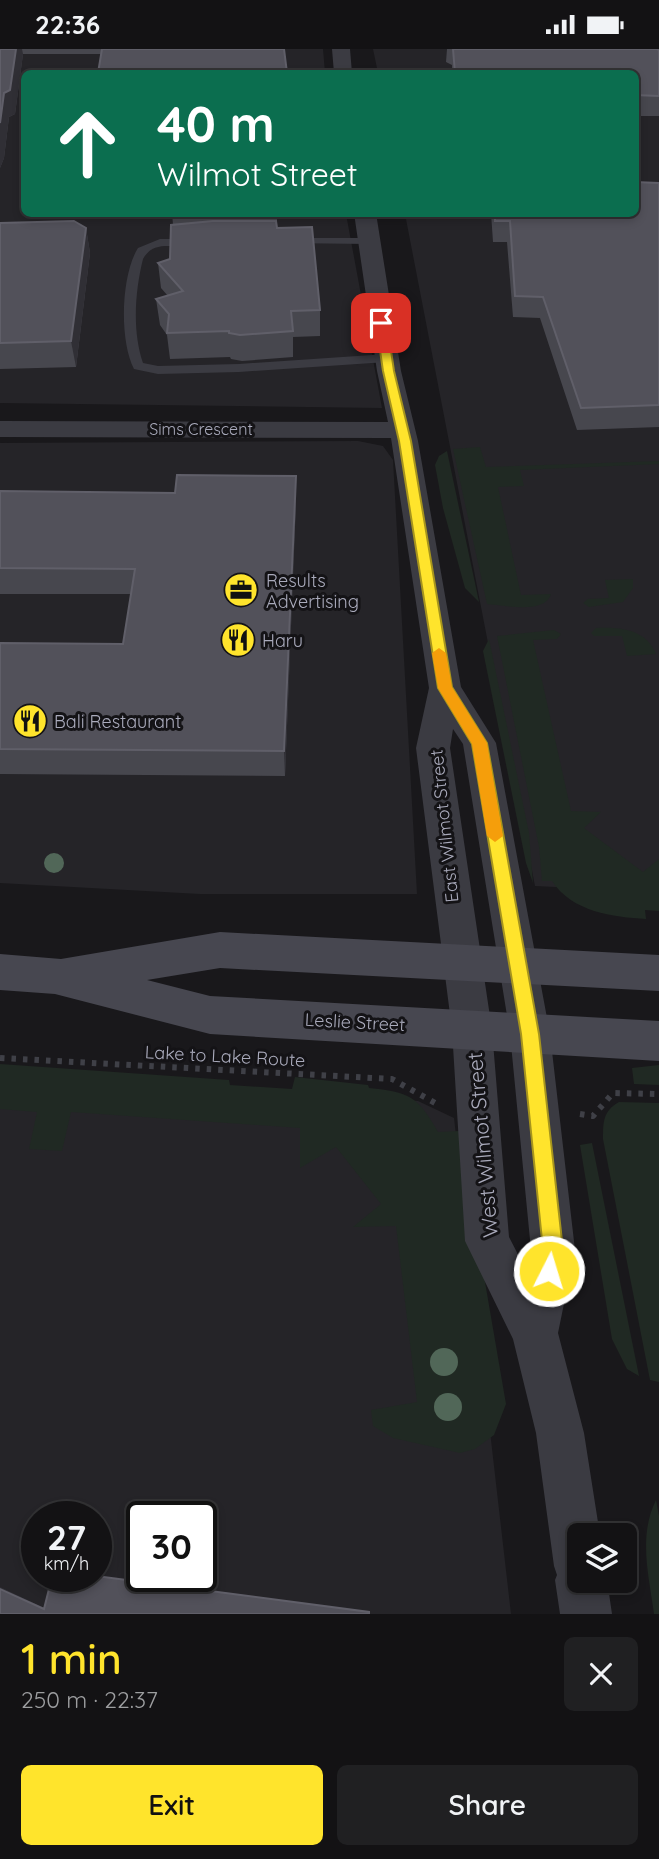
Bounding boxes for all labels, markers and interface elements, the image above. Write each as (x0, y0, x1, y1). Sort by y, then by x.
text: 22:36 (35, 8, 100, 41)
text: 40 m (157, 93, 275, 154)
icon: ahead (42, 98, 133, 189)
text: Wilmot Street (157, 154, 358, 194)
pin (351, 293, 411, 353)
icon: arrive (362, 304, 400, 342)
street label: Sims Crescent (149, 419, 253, 439)
place label: Results Advertising (266, 569, 359, 613)
office icon: Results Advertising (222, 571, 260, 609)
restaurant icon: Haru (219, 621, 257, 659)
place label: Haru (262, 629, 303, 652)
restaurant icon: Bali Restaurant (11, 702, 49, 740)
place label: Bali Restaurant (54, 710, 181, 733)
street label: East Wilmot Street (425, 748, 463, 904)
street label: Leslie Street (304, 1008, 406, 1036)
street label: Lake to Lake Route (144, 1040, 306, 1072)
street label: West Wilmot Street (461, 1051, 503, 1239)
position arrow (512, 1234, 586, 1308)
speed limit sign: 30 (126, 1501, 217, 1592)
text: 27 (47, 1515, 86, 1559)
map controls (567, 1523, 637, 1593)
button: layers (567, 1523, 637, 1593)
text: km/h (44, 1552, 89, 1575)
text: 1 min (21, 1632, 122, 1685)
button: close (564, 1637, 638, 1711)
text: 250 m · 22:37 (21, 1685, 158, 1714)
button: Exit (21, 1765, 323, 1845)
button: Share (337, 1765, 638, 1845)

